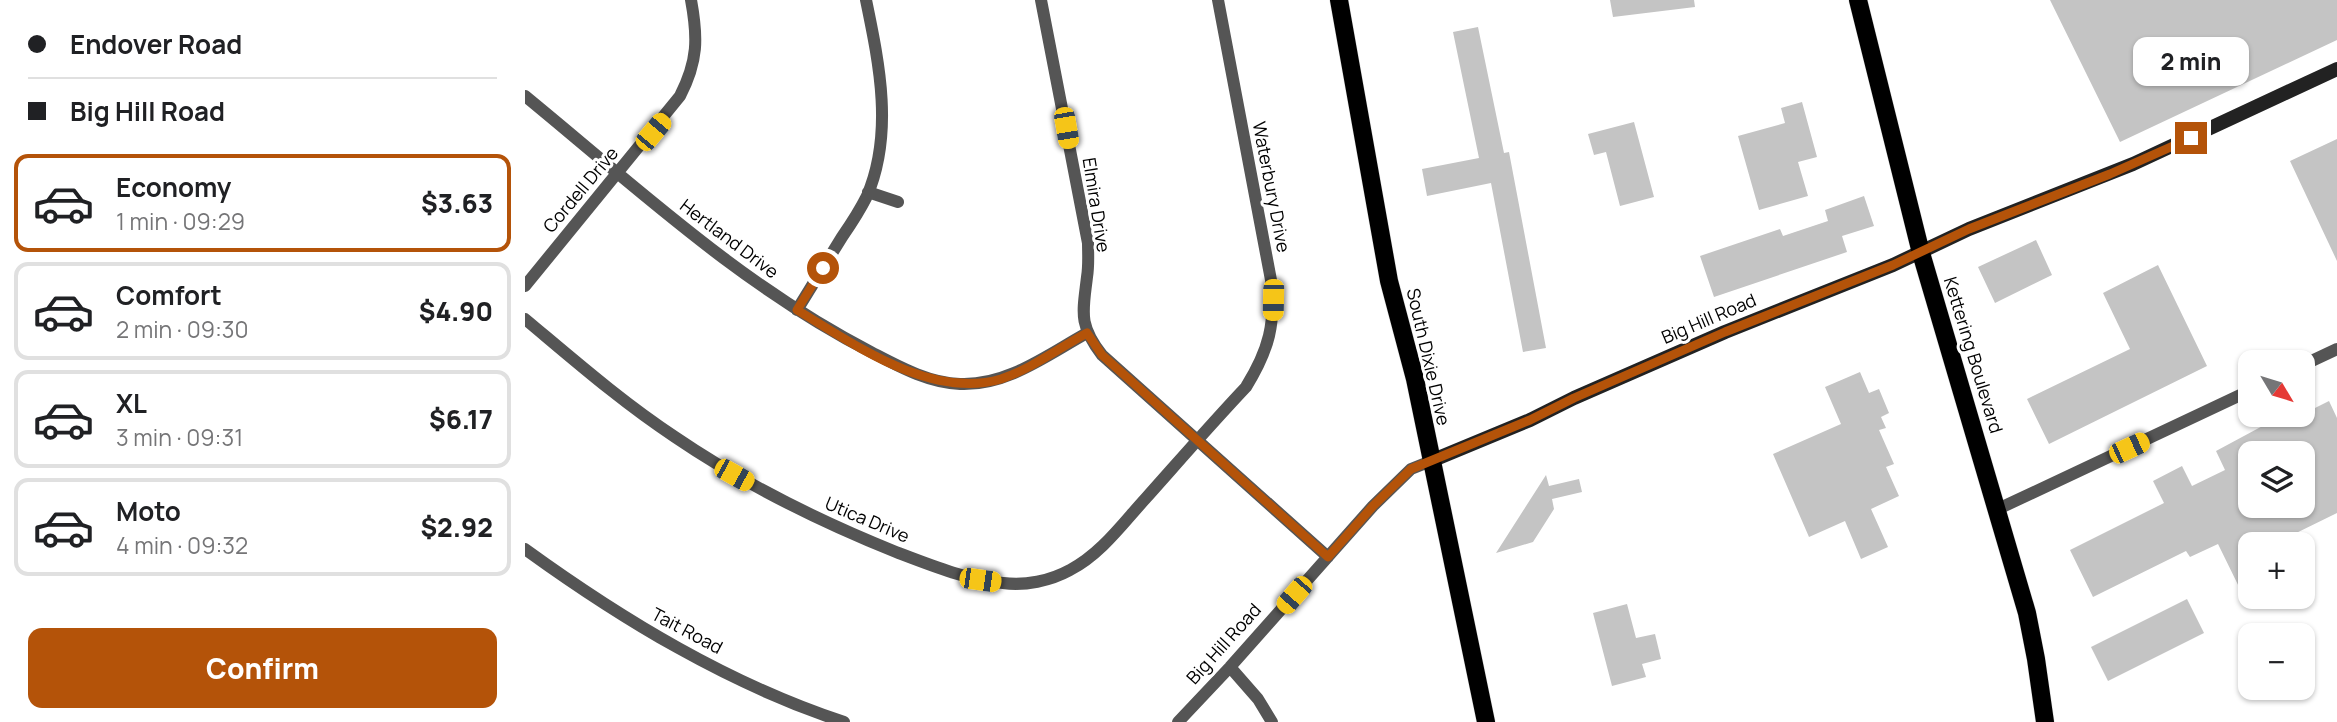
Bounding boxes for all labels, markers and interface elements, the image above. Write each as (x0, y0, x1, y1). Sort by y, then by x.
text: Endover Road (70, 26, 242, 62)
callout: 2 min (2133, 37, 2249, 86)
text: 2 min (2161, 45, 2222, 77)
text: Big Hill Road (70, 93, 225, 129)
car (1053, 105, 1080, 151)
car (632, 109, 675, 155)
street label: Waterbury Drive (1248, 119, 1296, 254)
route end (2175, 122, 2207, 154)
street label: Cordell Drive (537, 141, 623, 237)
street label: Elmira Drive (1078, 156, 1116, 254)
text: Economy (116, 169, 231, 205)
icon: car (32, 172, 95, 235)
text: $3.63 (421, 185, 493, 221)
street label: Hertland Drive (675, 193, 784, 283)
text: 1 min · 09:29 (116, 205, 245, 237)
route start (807, 252, 839, 284)
street label: Kettering Boulevard (1939, 274, 2009, 436)
text: Comfort (116, 277, 222, 313)
car (1263, 279, 1284, 321)
icon: car (32, 280, 95, 343)
street label: South Dixie Drive (1402, 286, 1456, 428)
street label: Big Hill Road (1658, 287, 1760, 349)
text: $4.90 (419, 293, 493, 329)
text: 2 min · 09:30 (116, 313, 249, 345)
north arrow (2238, 350, 2315, 427)
map controls (2238, 350, 2315, 700)
text: XL (116, 385, 147, 421)
icon: car (32, 388, 95, 451)
text: $6.17 (429, 401, 493, 437)
text: 3 min · 09:31 (116, 421, 243, 453)
car (2106, 430, 2153, 466)
button: layers (2238, 441, 2315, 518)
car (711, 456, 758, 494)
street label: Utica Drive (821, 491, 913, 548)
text: Moto (116, 493, 181, 529)
icon: car (32, 496, 95, 559)
text: $2.92 (420, 509, 493, 545)
text: 4 min · 09:32 (116, 529, 248, 561)
button: + (2238, 532, 2315, 609)
car (958, 567, 1003, 593)
car (1273, 572, 1316, 618)
street label: Big Hill Road (1181, 598, 1266, 689)
street label: Tait Road (648, 601, 727, 659)
button: − (2238, 623, 2315, 700)
button: Confirm (28, 628, 497, 708)

